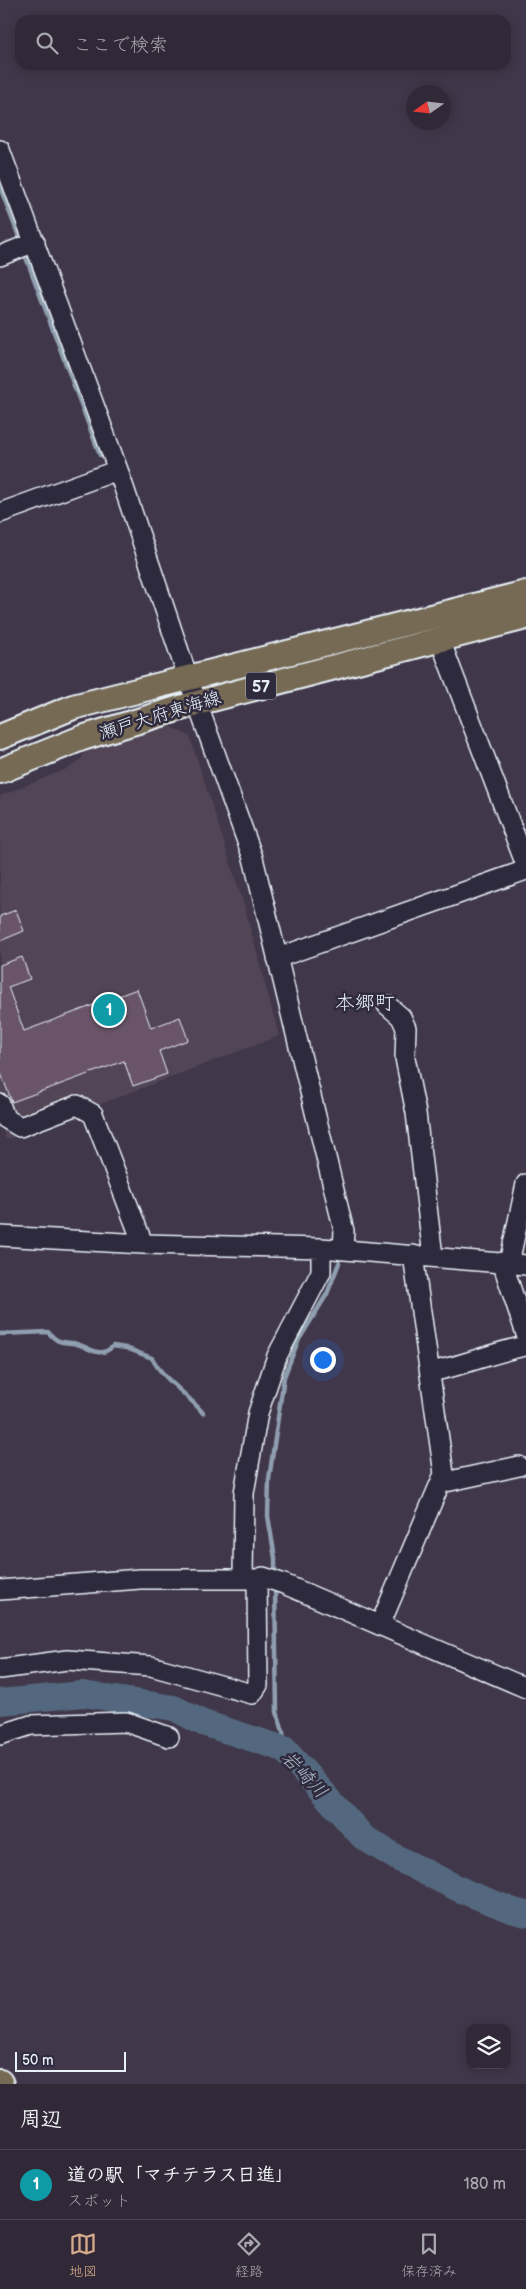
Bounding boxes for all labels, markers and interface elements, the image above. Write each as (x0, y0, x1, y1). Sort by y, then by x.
search box (15, 15, 511, 70)
icon: search (33, 29, 61, 57)
text: ここで検索 (73, 34, 168, 57)
north arrow (406, 85, 451, 130)
road number: 57 (246, 672, 276, 699)
street label: 瀬戸大府東海線 (97, 687, 223, 744)
pin: 1 (93, 991, 125, 1029)
district label: 本郷町 (335, 991, 395, 1015)
your location (310, 1347, 336, 1373)
water label: 岩崎川 (276, 1747, 332, 1804)
map controls (466, 2024, 511, 2069)
button: layers (466, 2024, 511, 2069)
scale bar (15, 2049, 126, 2072)
text: 50 m (22, 2052, 54, 2069)
text: 周辺 (20, 2107, 62, 2132)
text: 道の駅「マチテラス日進」 (67, 2164, 294, 2187)
text: 1 (33, 2175, 39, 2194)
text: 180 m (464, 2175, 506, 2194)
text: スポット (67, 2192, 131, 2211)
tab: 地図 (69, 2230, 97, 2280)
tab: 経路 (235, 2230, 263, 2280)
tab: 保存済み (401, 2230, 457, 2280)

